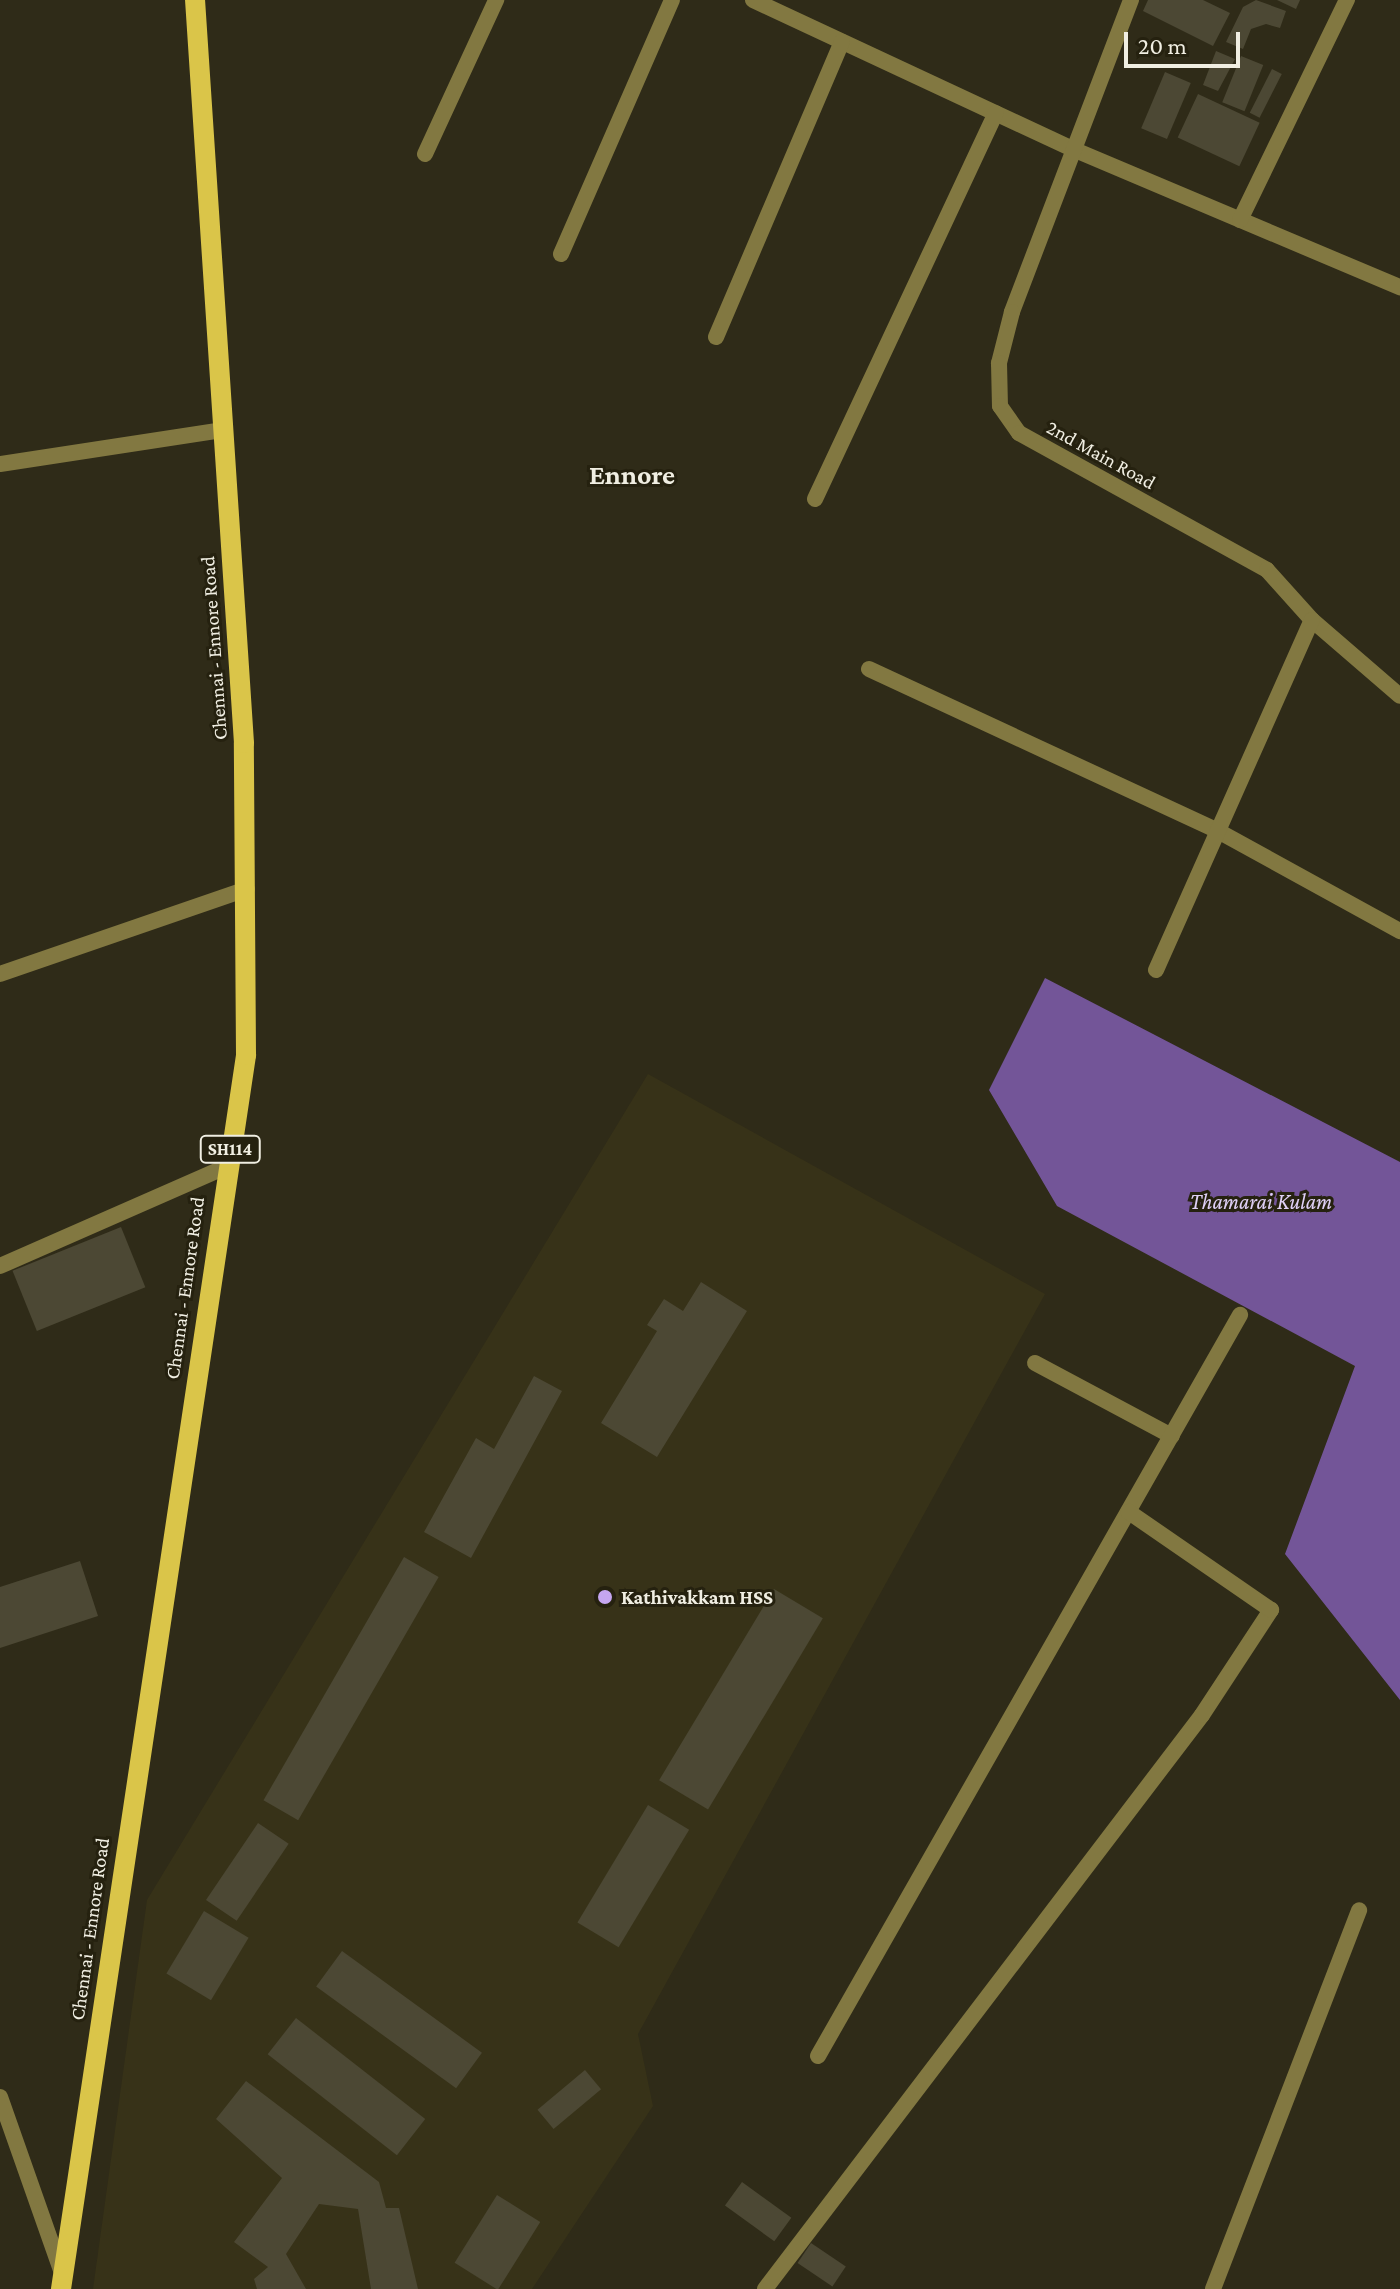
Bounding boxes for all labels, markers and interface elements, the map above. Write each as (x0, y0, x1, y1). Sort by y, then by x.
scale bar (1128, 16, 1244, 66)
text: 20 m (1138, 32, 1187, 59)
street label: 2nd Main Road (1042, 415, 1160, 495)
district label: Ennore (589, 458, 675, 492)
street label: Chennai - Ennore Road (196, 555, 232, 741)
road number: SH114 (198, 1135, 262, 1163)
water label: Thamarai Kulam (1190, 1189, 1332, 1215)
street label: Chennai - Ennore Road (160, 1195, 210, 1381)
place label: Kathivakkam HSS (621, 1585, 773, 1609)
marker: Kathivakkam HSS (596, 1588, 614, 1606)
street label: Chennai - Ennore Road (65, 1836, 115, 2022)

